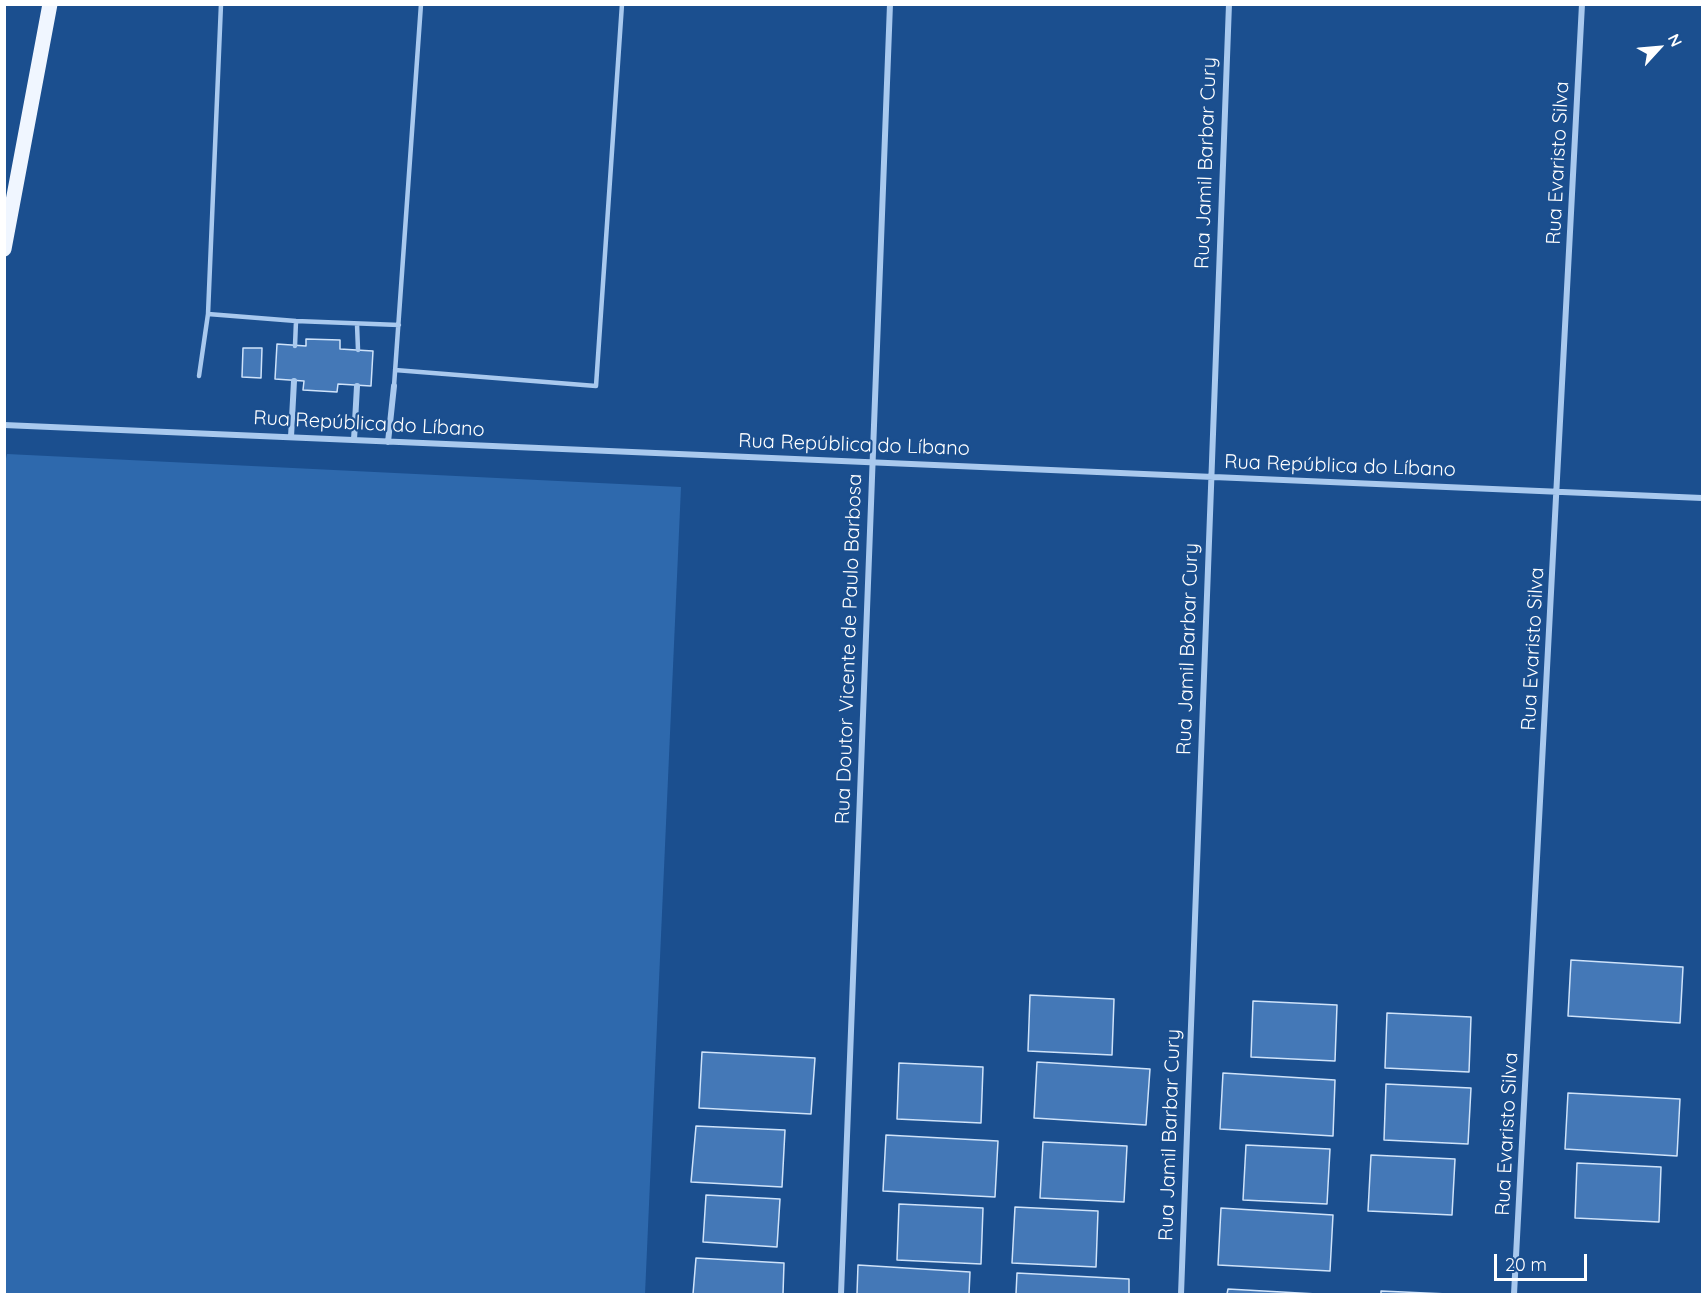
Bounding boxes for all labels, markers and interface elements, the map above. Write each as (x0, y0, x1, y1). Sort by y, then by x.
north arrow (1629, 18, 1689, 78)
text: N (1664, 30, 1687, 50)
street label: Rua Jamil Barbar Cury (1190, 57, 1222, 269)
street label: Rua Evaristo Silva (1542, 81, 1574, 245)
street label: Rua República do Líbano (253, 406, 485, 442)
street label: Rua República do Líbano (738, 429, 970, 461)
street label: Rua República do Líbano (1224, 450, 1456, 482)
street label: Rua Doutor Vicente de Paulo Barbosa (831, 473, 867, 825)
street label: Rua Jamil Barbar Cury (1172, 543, 1204, 755)
street label: Rua Evaristo Silva (1517, 567, 1549, 731)
street label: Rua Jamil Barbar Cury (1154, 1029, 1186, 1241)
street label: Rua Evaristo Silva (1491, 1052, 1523, 1216)
scale bar (1497, 1242, 1590, 1280)
text: 20 m (1505, 1253, 1547, 1276)

